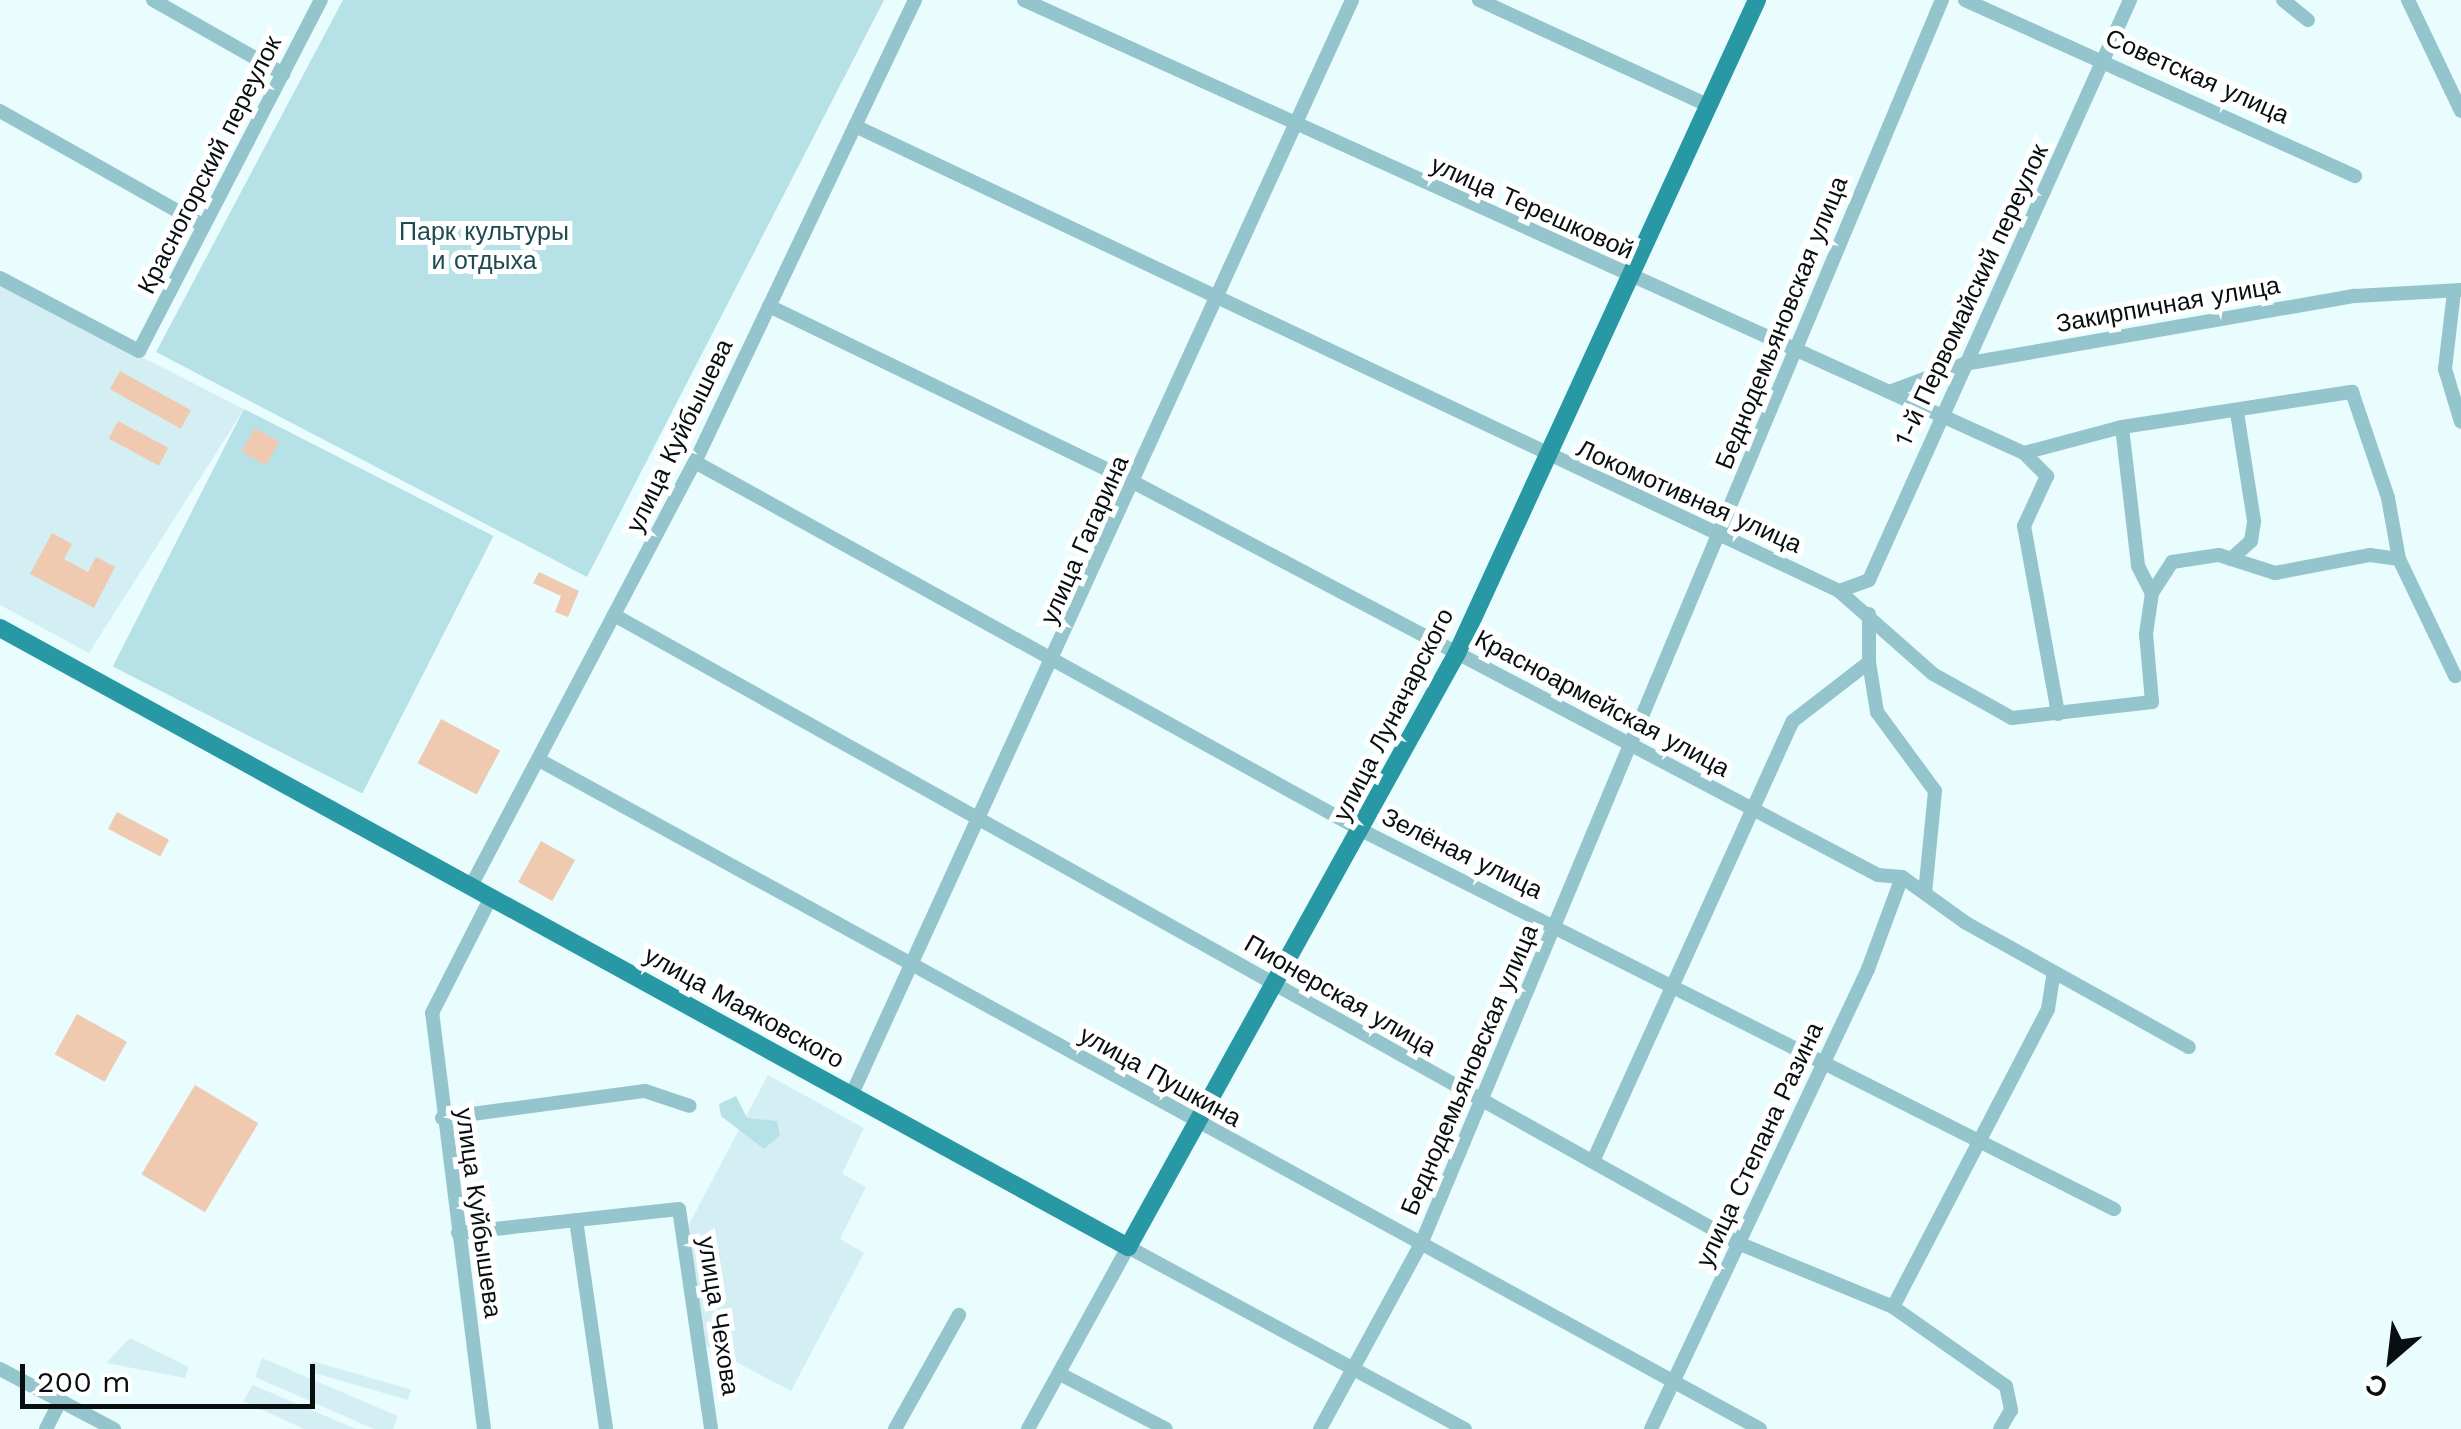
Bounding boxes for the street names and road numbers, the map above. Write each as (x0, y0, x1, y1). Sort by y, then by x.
street label: Советская улица (2101, 23, 2293, 131)
street label: Красногорский переулок (132, 31, 288, 299)
street label: 1-й Первомайский переулок (1889, 139, 2055, 451)
street label: улица Терешковой (1426, 150, 1638, 266)
street label: Беднодемьяновская улица (1709, 172, 1855, 474)
street label: Закирпичная улица (2054, 271, 2282, 339)
street label: улица Куйбышева (620, 334, 740, 538)
street label: Локомотивная улица (1572, 434, 1806, 560)
street label: улица Гагарина (1034, 451, 1136, 629)
street label: улица Луначарского (1327, 604, 1461, 826)
street label: Красноармейская улица (1470, 624, 1734, 784)
street label: Зелёная улица (1377, 802, 1547, 906)
street label: Беднодемьяновская улица (1395, 920, 1545, 1220)
street label: Пионерская улица (1239, 929, 1441, 1063)
street label: улица Маяковского (639, 941, 849, 1075)
street label: улица Степана Разина (1690, 1018, 1830, 1272)
street label: улица Пушкина (1074, 1020, 1246, 1134)
street label: улица Куйбышева (448, 1106, 508, 1320)
street label: улица Чехова (691, 1234, 745, 1398)

